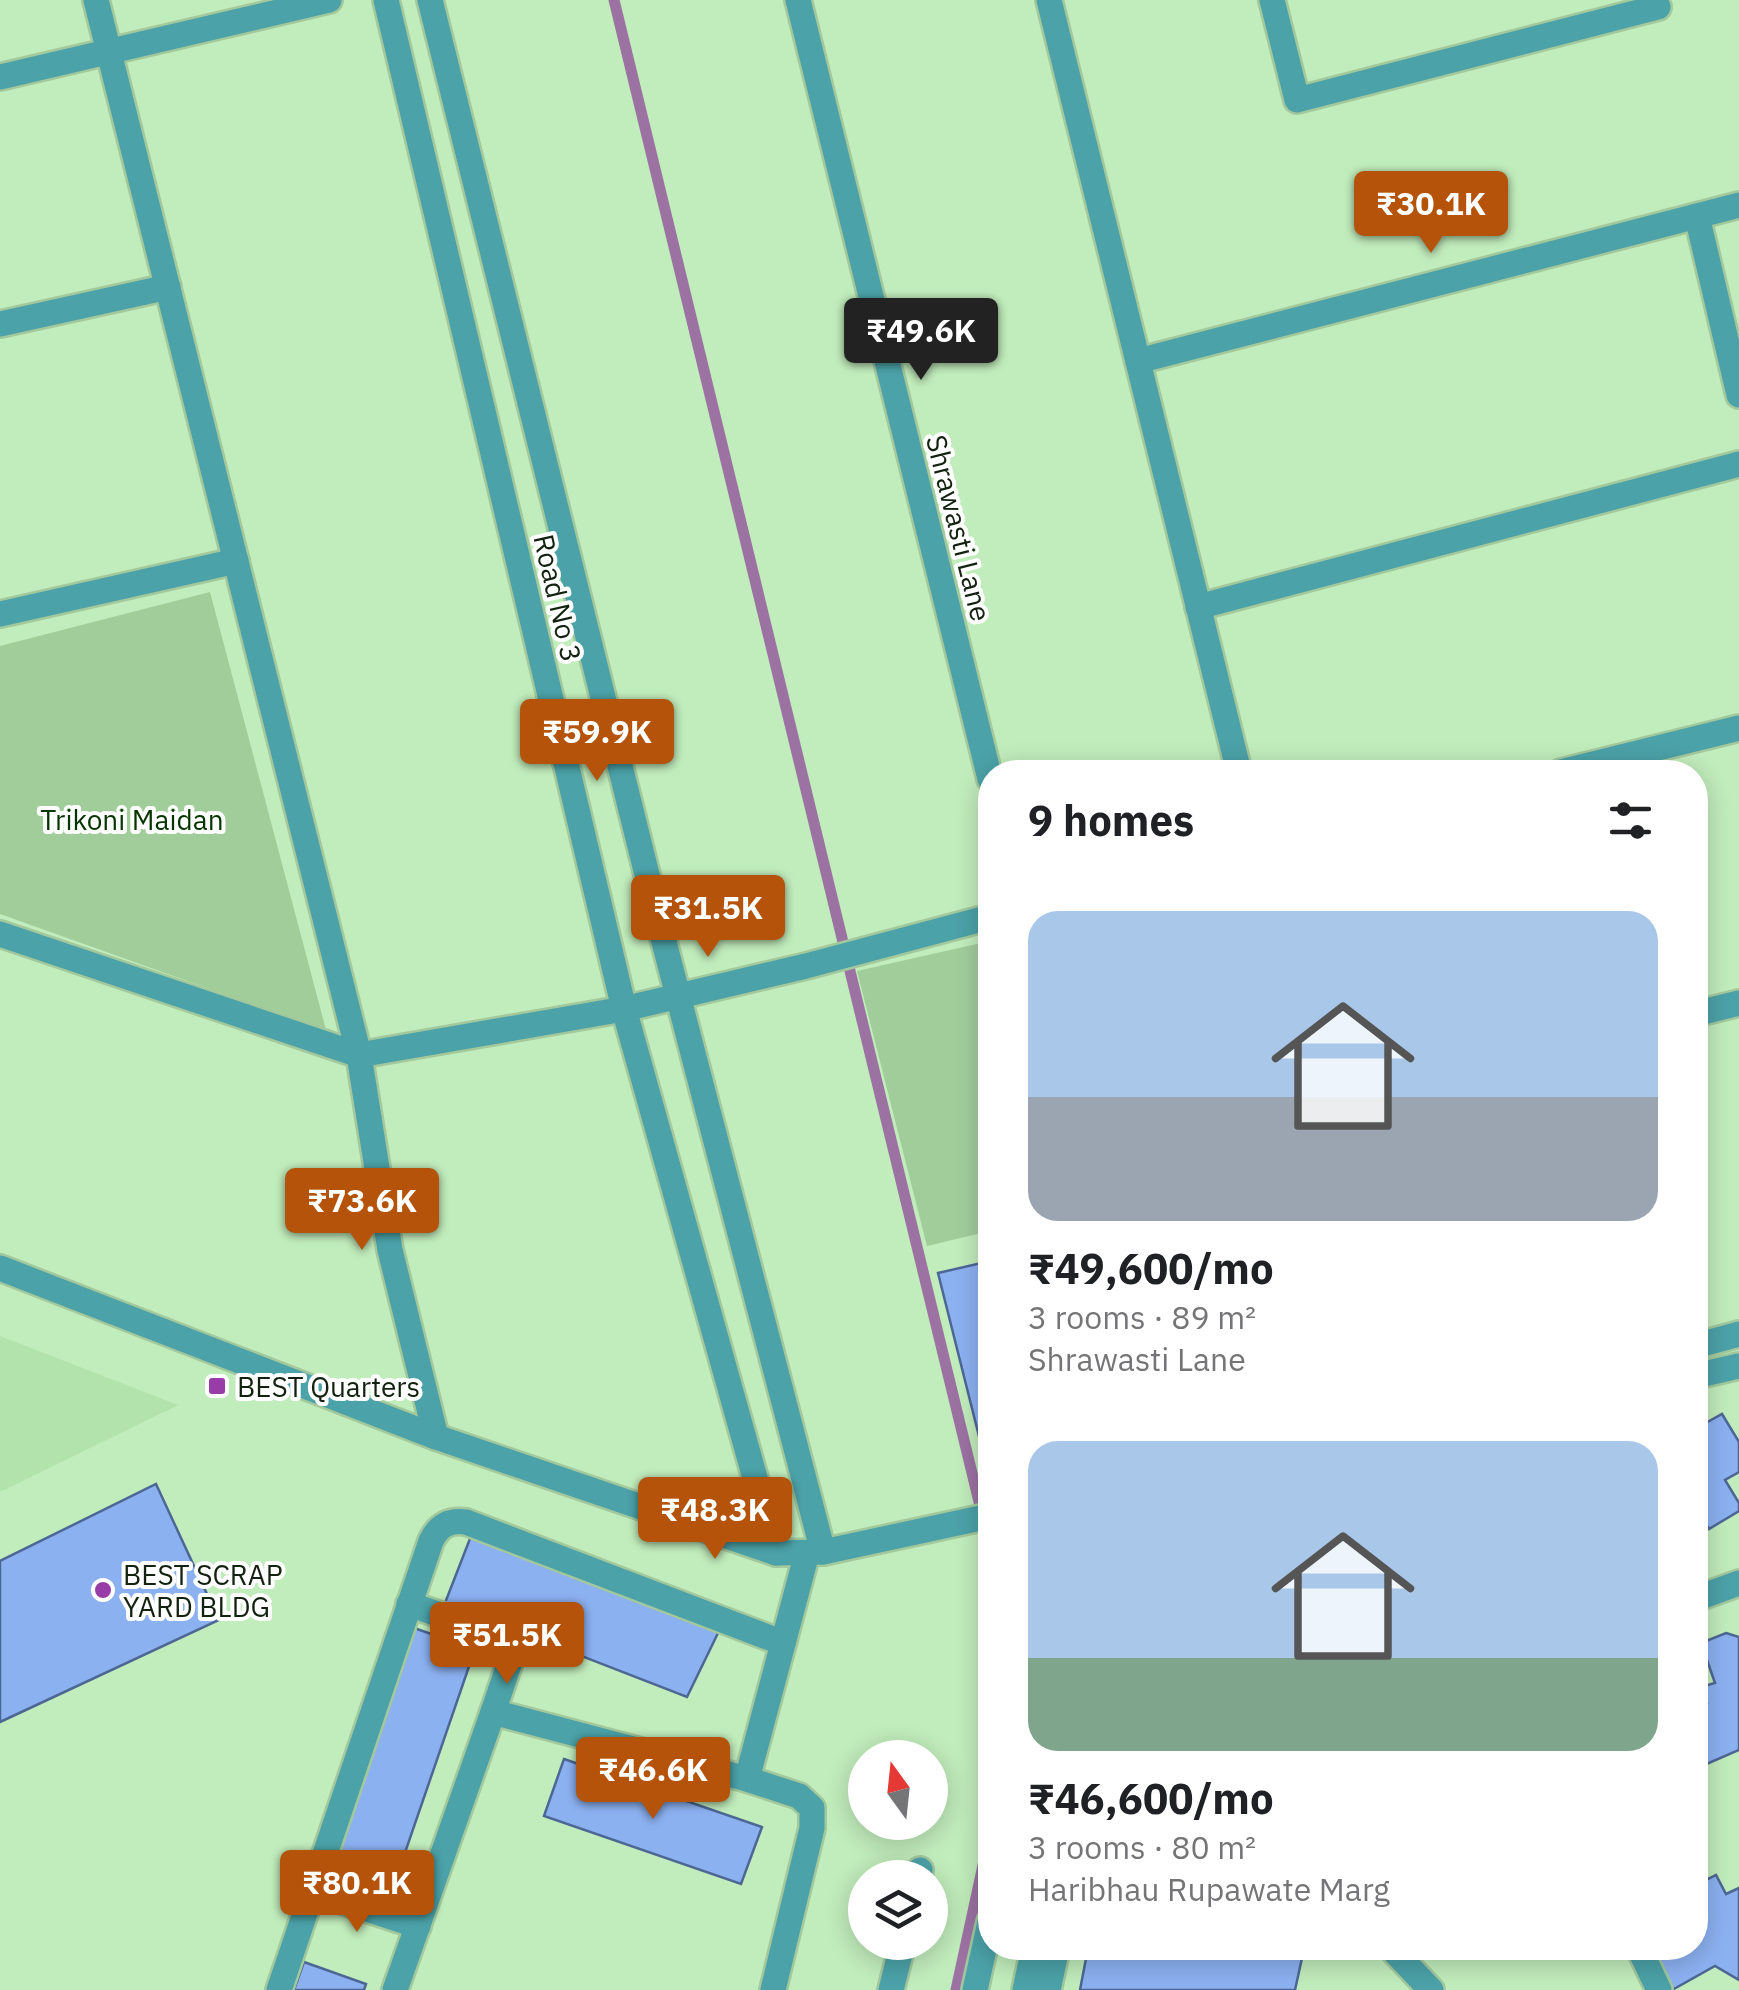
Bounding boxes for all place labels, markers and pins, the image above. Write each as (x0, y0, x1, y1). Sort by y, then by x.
pin: ₹30.1K (1350, 171, 1512, 256)
pin: ₹49.6K (840, 298, 1002, 383)
pin: ₹59.9K (516, 699, 678, 784)
pin: ₹31.5K (627, 875, 789, 960)
pin: ₹73.6K (281, 1168, 443, 1253)
place label: BEST Quarters (237, 1368, 420, 1405)
marker: BEST Quarters (206, 1375, 228, 1397)
pin: ₹48.3K (634, 1477, 796, 1562)
place label: BEST SCRAP YARD BLDG (123, 1556, 283, 1625)
marker: BEST SCRAP YARD BLDG (92, 1579, 114, 1601)
pin: ₹51.5K (426, 1602, 588, 1687)
pin: ₹46.6K (572, 1737, 734, 1822)
pin: ₹80.1K (276, 1850, 438, 1935)

